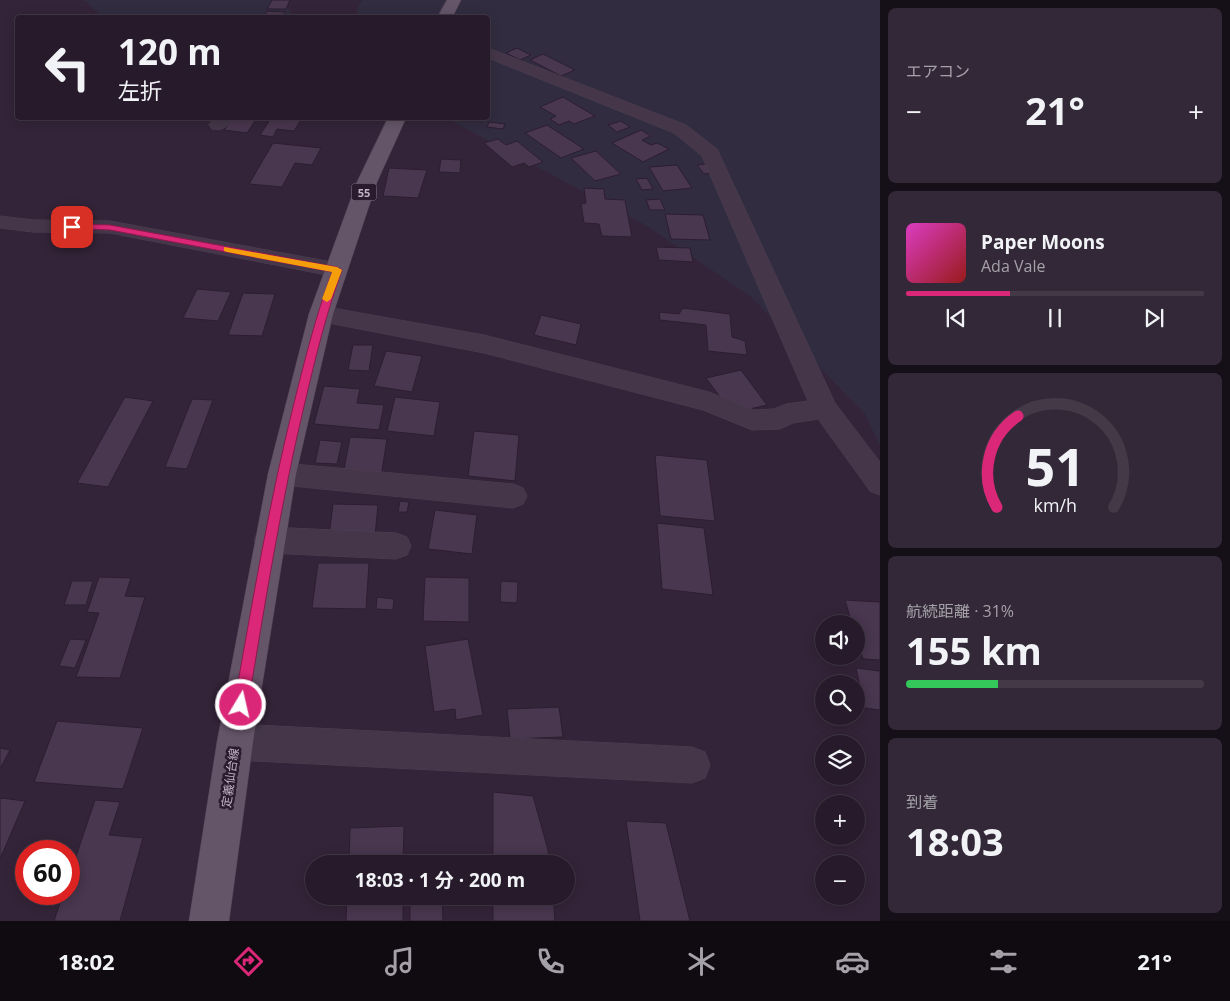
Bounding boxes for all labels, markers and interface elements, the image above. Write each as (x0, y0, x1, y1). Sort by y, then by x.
text: 120 m (118, 28, 222, 75)
icon: left (35, 35, 100, 100)
text: エアコン (906, 60, 970, 82)
text: 左折 (118, 75, 162, 105)
text: 21° (1025, 84, 1085, 136)
text: − (906, 92, 922, 130)
text: + (1188, 92, 1204, 130)
road number: 55 (352, 183, 376, 200)
pin (51, 206, 93, 248)
icon: arrive (58, 213, 86, 241)
text: Paper Moons (981, 229, 1105, 255)
text: Ada Vale (981, 255, 1045, 277)
icon: previous (942, 304, 970, 332)
icon: pause (1041, 304, 1069, 332)
icon: next (1140, 304, 1168, 332)
text: 51 (1025, 430, 1085, 501)
text: km/h (1033, 493, 1077, 517)
text: 航続距離 · 31% (906, 600, 1014, 622)
map controls (815, 615, 865, 905)
button: sound (815, 615, 865, 665)
text: 155 km (906, 624, 1042, 676)
button: search (815, 675, 865, 725)
position arrow (214, 678, 266, 730)
button: layers (815, 735, 865, 785)
street label: 定義仙台線 (217, 747, 243, 809)
text: 到着 (906, 791, 938, 813)
button: + (815, 795, 865, 845)
text: 18:03 (906, 815, 1004, 867)
speed limit sign: 60 (15, 840, 80, 905)
button: − (815, 855, 865, 905)
text: 18:03 · 1 分 · 200 m (355, 867, 525, 893)
icon: directions (231, 944, 266, 979)
icon: music (382, 944, 417, 979)
icon: phone (533, 944, 568, 979)
icon: climate (684, 944, 719, 979)
icon: car (835, 944, 870, 979)
icon: filters (986, 944, 1021, 979)
text: 18:02 (58, 946, 115, 976)
text: 21° (1137, 946, 1172, 976)

